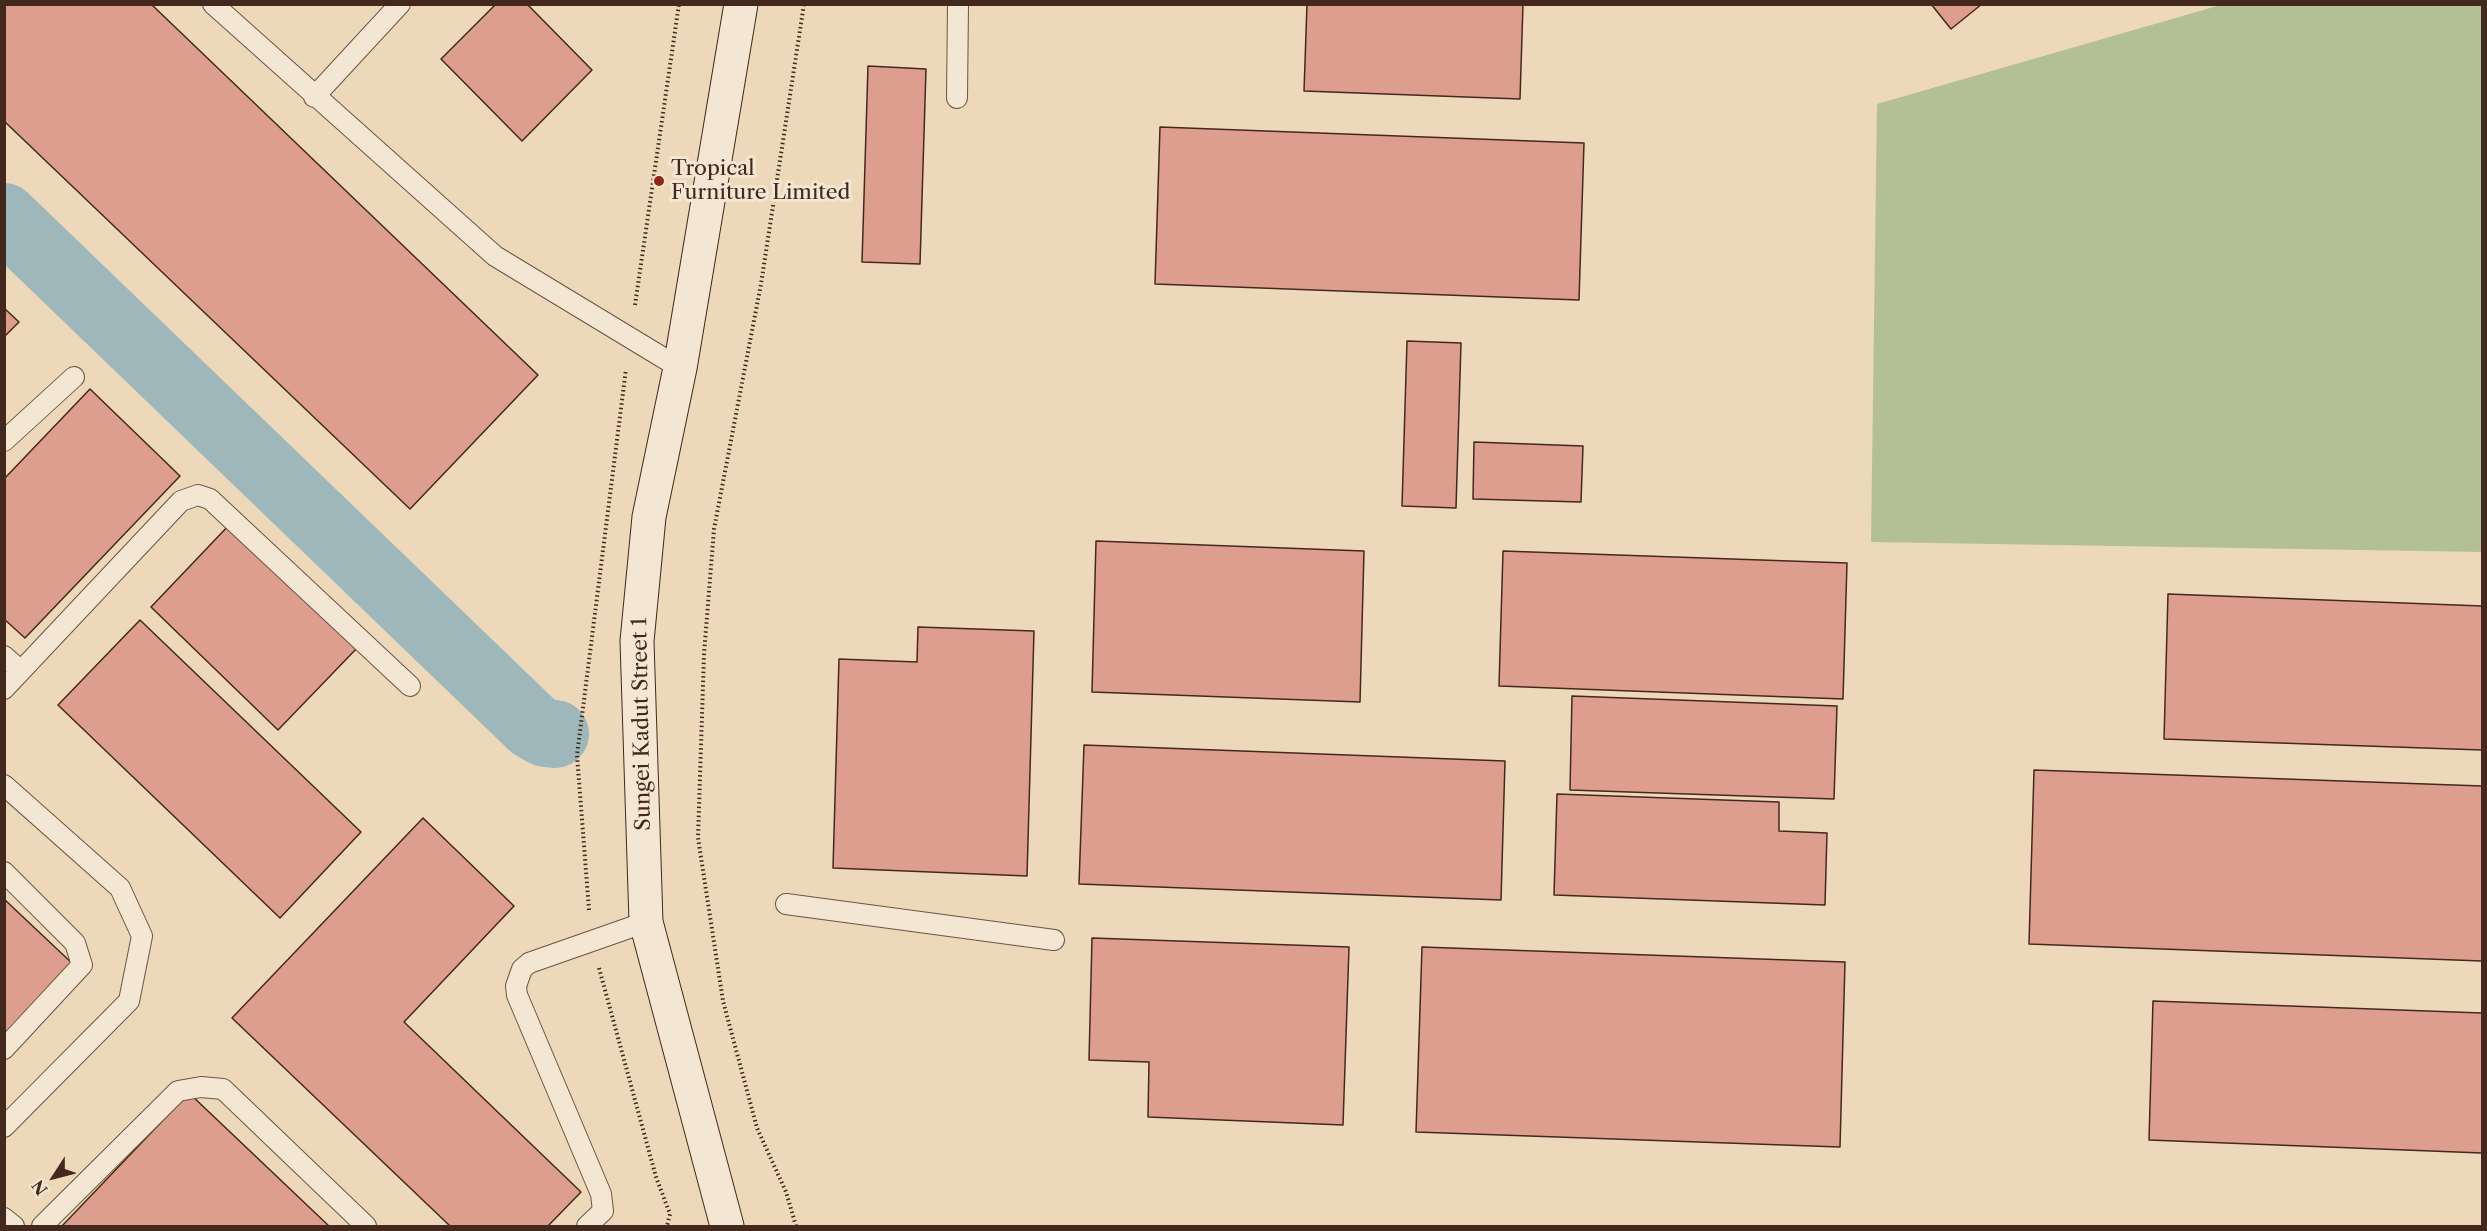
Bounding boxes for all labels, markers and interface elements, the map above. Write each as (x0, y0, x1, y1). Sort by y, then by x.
place label: Tropical Furniture Limited (671, 156, 850, 206)
marker: Tropical Furniture Limited (652, 174, 666, 188)
street label: Sungei Kadut Street 1 (628, 617, 656, 831)
north arrow (24, 1147, 84, 1207)
text: N (27, 1176, 52, 1199)

